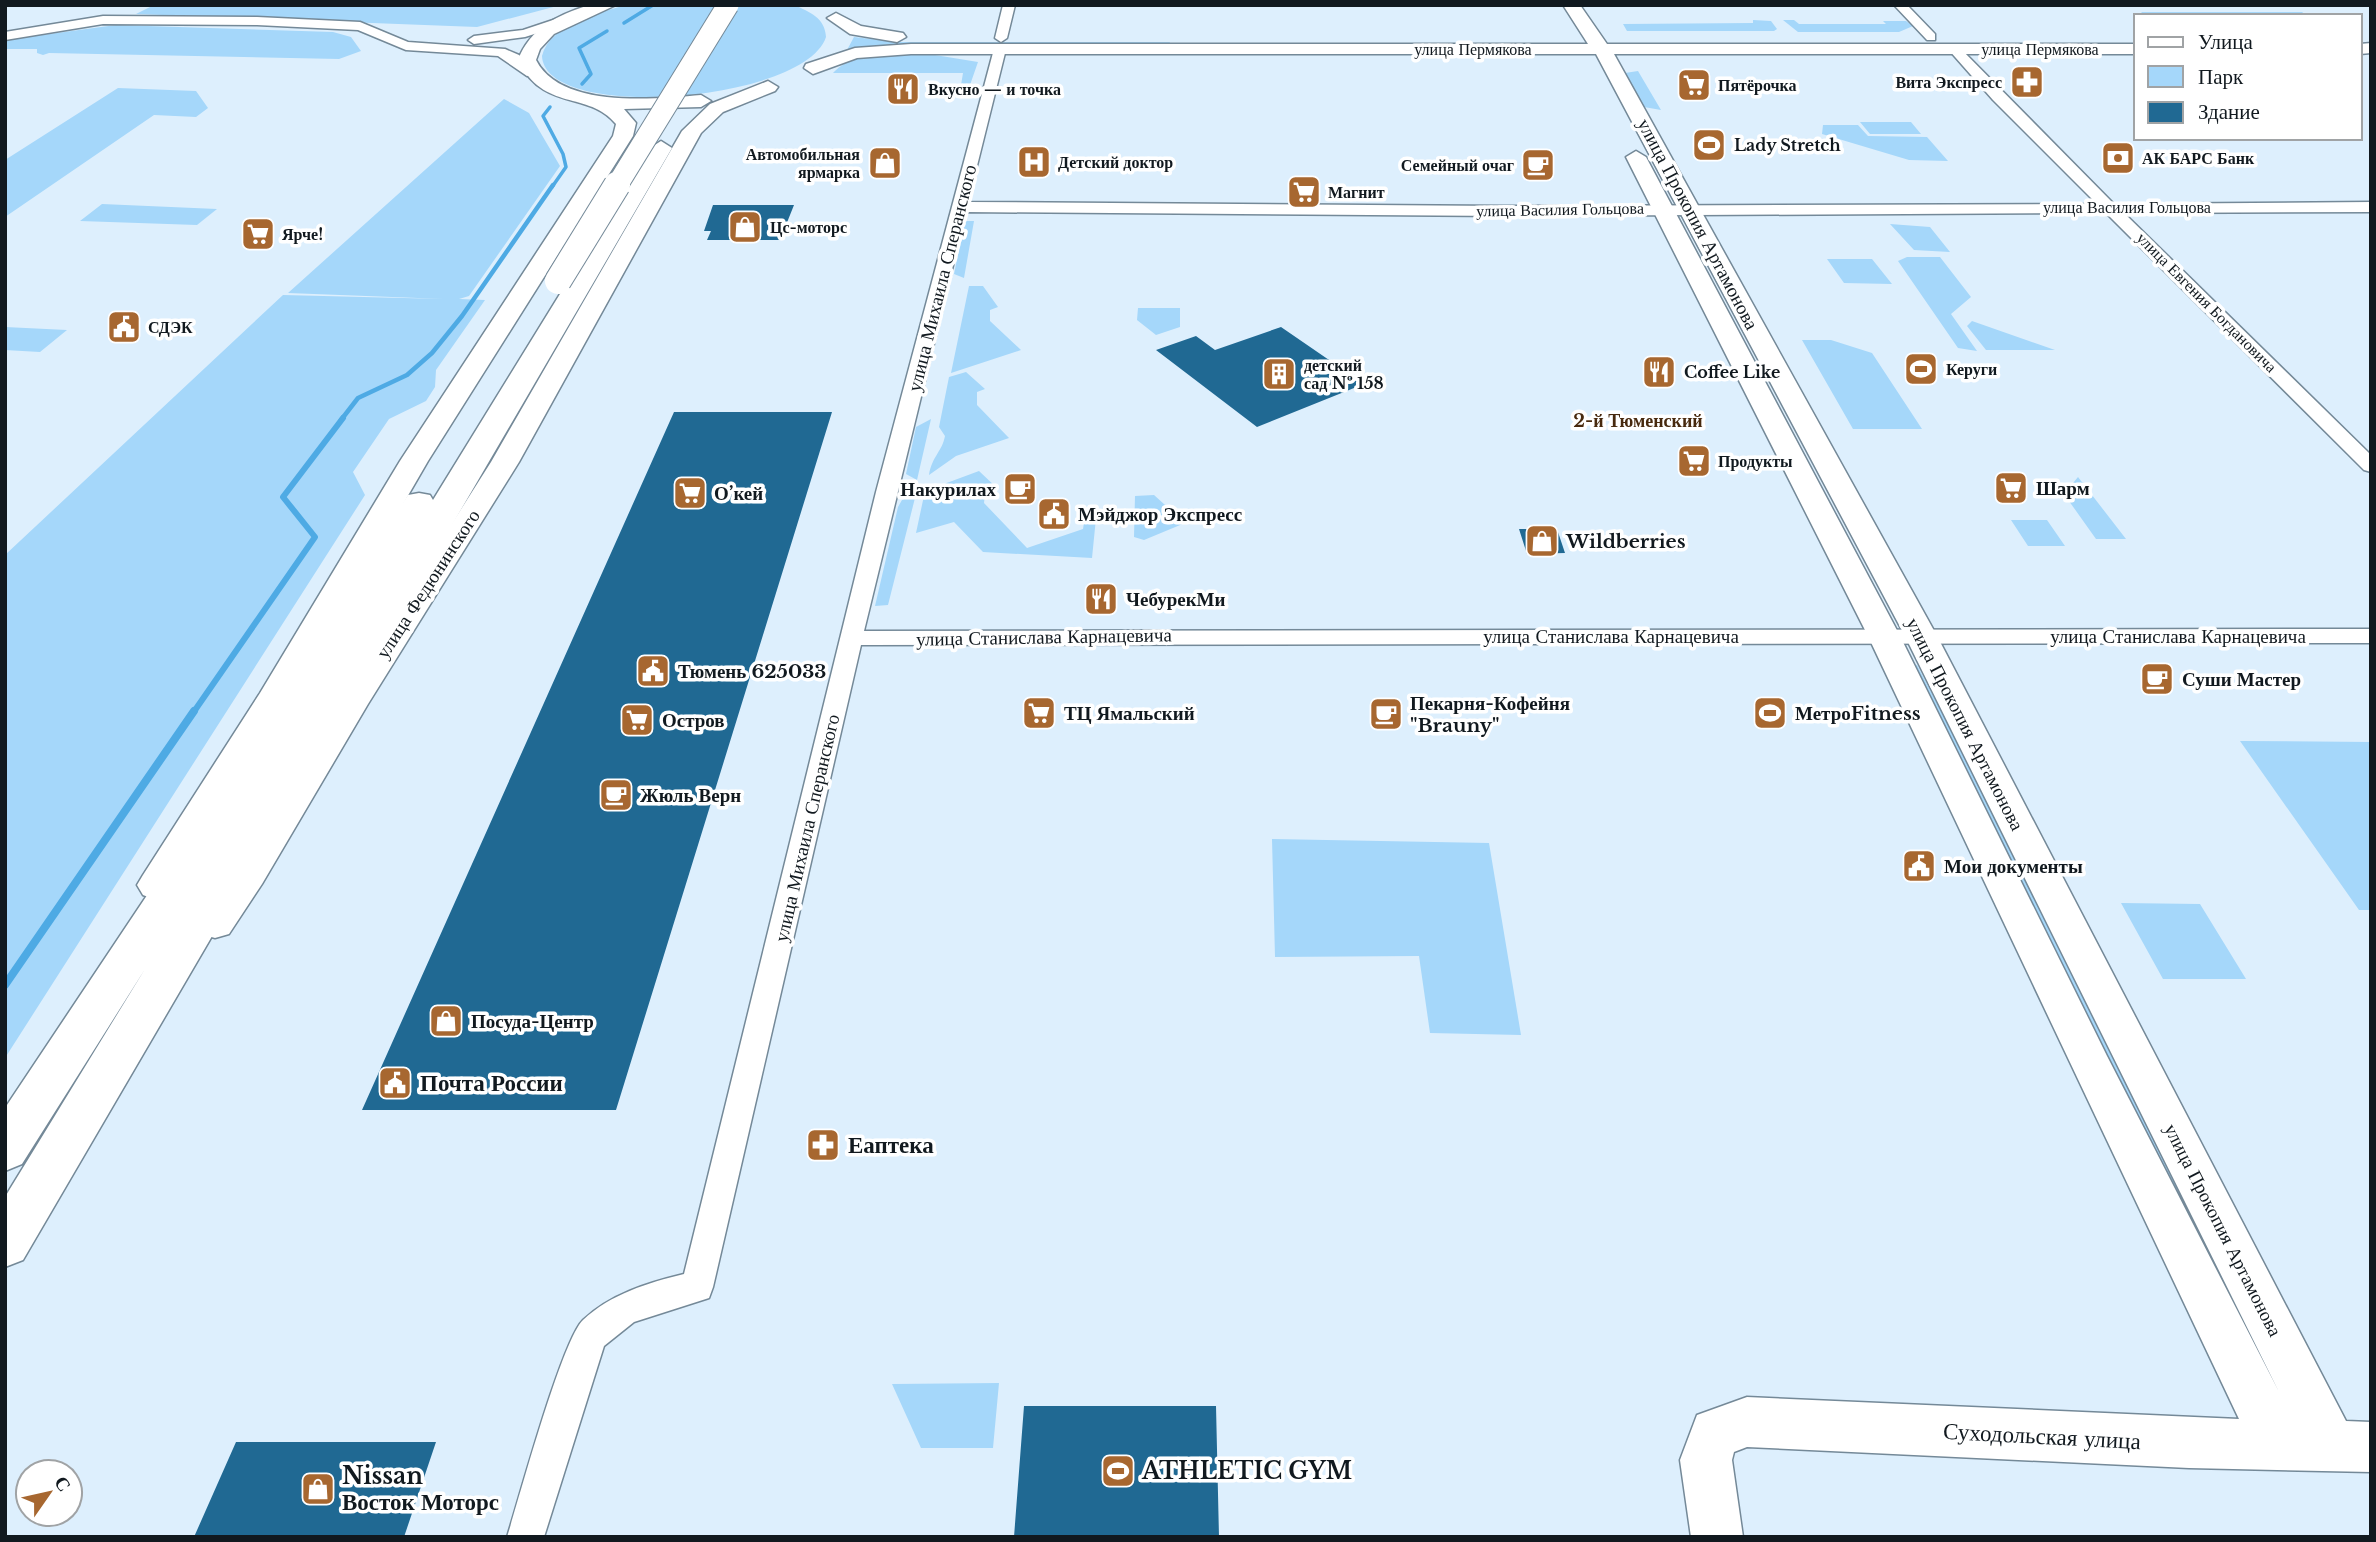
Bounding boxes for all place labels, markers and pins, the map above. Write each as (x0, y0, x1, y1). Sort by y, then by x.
pharmacy icon: Вита Экспресс (2008, 63, 2046, 101)
supermarket icon: Пятёрочка (1675, 66, 1713, 104)
restaurant icon: Вкусно — и точка (884, 70, 922, 108)
place label: Вита Экспресс (1895, 72, 2002, 92)
place label: Пятёрочка (1718, 75, 1797, 95)
place label: Вкусно — и точка (928, 79, 1061, 99)
sports icon: Lady Stretch (1690, 126, 1728, 164)
place label: Lady Stretch (1734, 135, 1841, 155)
bank icon: АК БАРС Банк (2099, 139, 2137, 177)
hospital icon: Детский доктор (1015, 143, 1053, 181)
place label: Автомобильная ярмарка (746, 144, 860, 182)
shop icon: Автомобильная ярмарка (866, 144, 904, 182)
cafe icon: Семейный очаг (1519, 146, 1557, 184)
place label: АК БАРС Банк (2142, 148, 2255, 168)
place label: Детский доктор (1058, 152, 1173, 172)
place label: Семейный очаг (1401, 155, 1514, 175)
supermarket icon: Магнит (1285, 173, 1323, 211)
place label: Магнит (1328, 182, 1385, 202)
shop icon: Цс-моторс (726, 208, 764, 246)
supermarket icon: Ярче! (239, 215, 277, 253)
place label: Цс-моторс (770, 217, 847, 237)
place label: Ярче! (282, 224, 323, 244)
public building icon: СДЭК (105, 308, 143, 346)
place label: СДЭК (148, 317, 193, 337)
sports icon: Керуги (1902, 350, 1940, 388)
restaurant icon: Coffee Like (1640, 353, 1678, 391)
building icon: детский сад № 158 (1260, 355, 1298, 393)
place label: детский сад № 158 (1304, 355, 1384, 393)
place label: Керуги (1946, 359, 1997, 379)
place label: Coffee Like (1684, 362, 1780, 382)
supermarket icon: Продукты (1675, 442, 1713, 480)
place label: Продукты (1718, 451, 1793, 471)
supermarket icon: Шарм (1992, 469, 2030, 507)
cafe icon: Накурилах (1001, 470, 1039, 508)
supermarket icon: О’кей (671, 474, 709, 512)
place label: Шарм (2036, 477, 2090, 500)
place label: Накурилах (900, 478, 996, 501)
place label: О’кей (714, 482, 763, 505)
public building icon: Мэйджор Экспресс (1035, 495, 1073, 533)
place label: Мэйджор Экспресс (1078, 503, 1242, 526)
shop icon: Wildberries (1523, 522, 1561, 560)
place label: Wildberries (1565, 530, 1686, 553)
restaurant icon: ЧебурекМи (1082, 580, 1120, 618)
place label: ЧебурекМи (1126, 588, 1226, 611)
public building icon: Тюмень 625033 (634, 652, 672, 690)
place label: Тюмень 625033 (678, 660, 826, 683)
cafe icon: Суши Мастер (2138, 660, 2176, 698)
place label: Суши Мастер (2182, 668, 2301, 691)
place label: Пекарня-Кофейня "Brauny" (1410, 692, 1570, 737)
supermarket icon: ТЦ Ямальский (1020, 694, 1058, 732)
sports icon: МетроFitness (1751, 694, 1789, 732)
cafe icon: Пекарня-Кофейня "Brauny" (1367, 695, 1405, 733)
supermarket icon: Остров (618, 701, 656, 739)
place label: ТЦ Ямальский (1064, 702, 1195, 725)
place label: МетроFitness (1795, 702, 1921, 725)
place label: Остров (662, 709, 725, 732)
cafe icon: Жюль Верн (597, 776, 635, 814)
place label: Жюль Верн (640, 784, 741, 807)
public building icon: Мои документы (1900, 847, 1938, 885)
place label: Мои документы (1944, 855, 2083, 878)
shop icon: Посуда-Центр (427, 1002, 465, 1040)
place label: Посуда-Центр (471, 1010, 594, 1033)
public building icon: Почта России (376, 1064, 414, 1102)
place label: Почта России (420, 1069, 563, 1097)
pharmacy icon: Еаптека (804, 1126, 842, 1164)
place label: Еаптека (848, 1131, 934, 1159)
sports icon: ATHLETIC GYM (1099, 1452, 1137, 1490)
place label: ATHLETIC GYM (1141, 1457, 1352, 1485)
place label: Nissan Восток Моторс (342, 1462, 499, 1516)
shop icon: Nissan Восток Моторс (299, 1470, 337, 1508)

